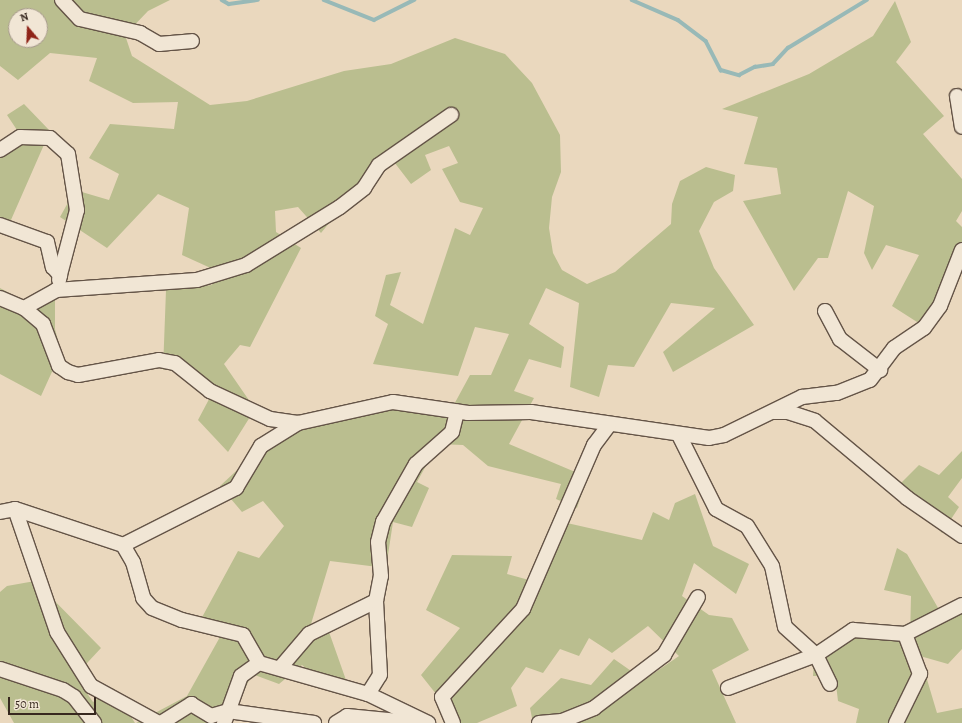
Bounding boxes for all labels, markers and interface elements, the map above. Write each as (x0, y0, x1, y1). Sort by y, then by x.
north arrow (8, 8, 48, 48)
text: N (18, 9, 30, 26)
scale bar (10, 689, 98, 715)
text: 50 m (15, 696, 39, 712)

